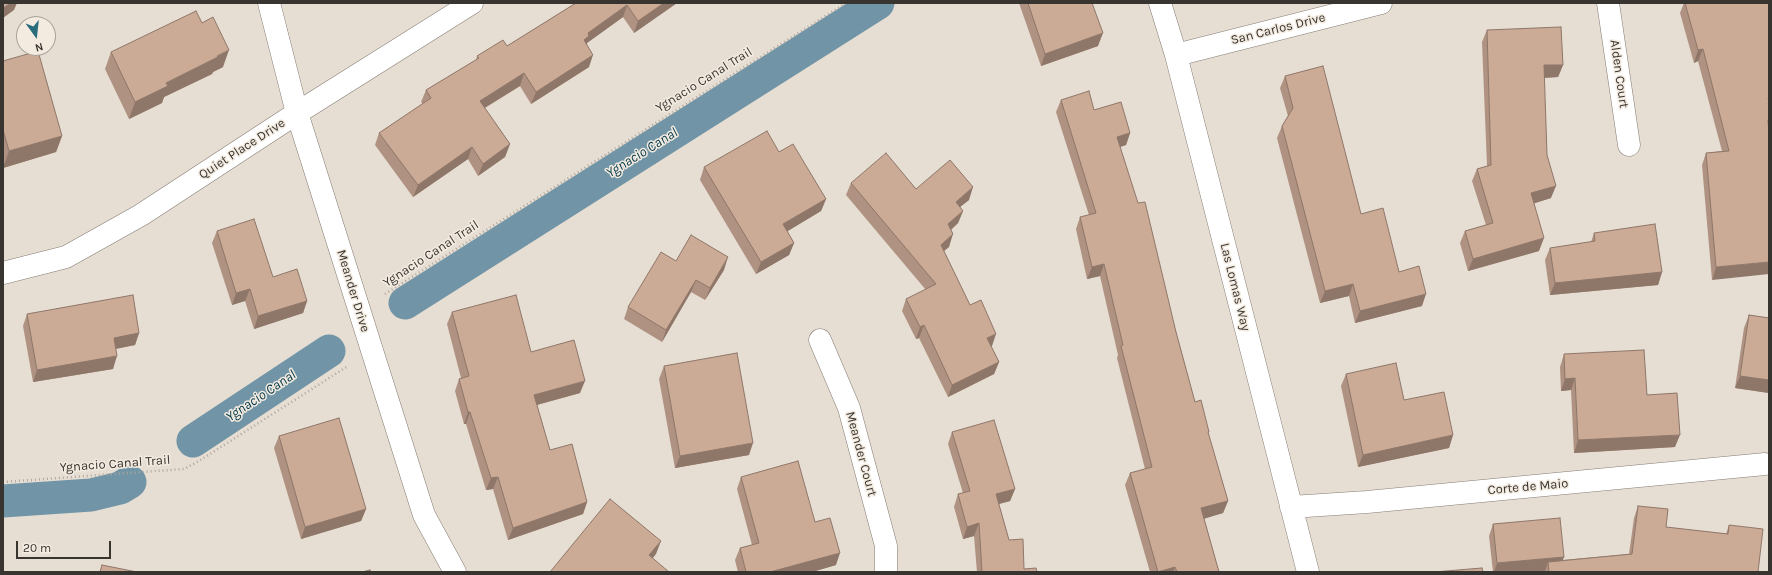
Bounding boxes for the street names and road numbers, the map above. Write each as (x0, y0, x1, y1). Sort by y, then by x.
street label: San Carlos Drive (1229, 10, 1327, 48)
street label: Alden Court (1606, 39, 1632, 109)
street label: Ygnacio Canal Trail (653, 44, 755, 116)
street label: Quiet Place Drive (196, 115, 288, 183)
street label: Ygnacio Canal Trail (380, 217, 482, 291)
street label: Las Lomas Way (1217, 241, 1253, 333)
street label: Meander Drive (333, 248, 373, 334)
street label: Meander Court (842, 410, 880, 498)
street label: Ygnacio Canal Trail (59, 452, 171, 476)
street label: Corte de Maio (1487, 476, 1569, 498)

